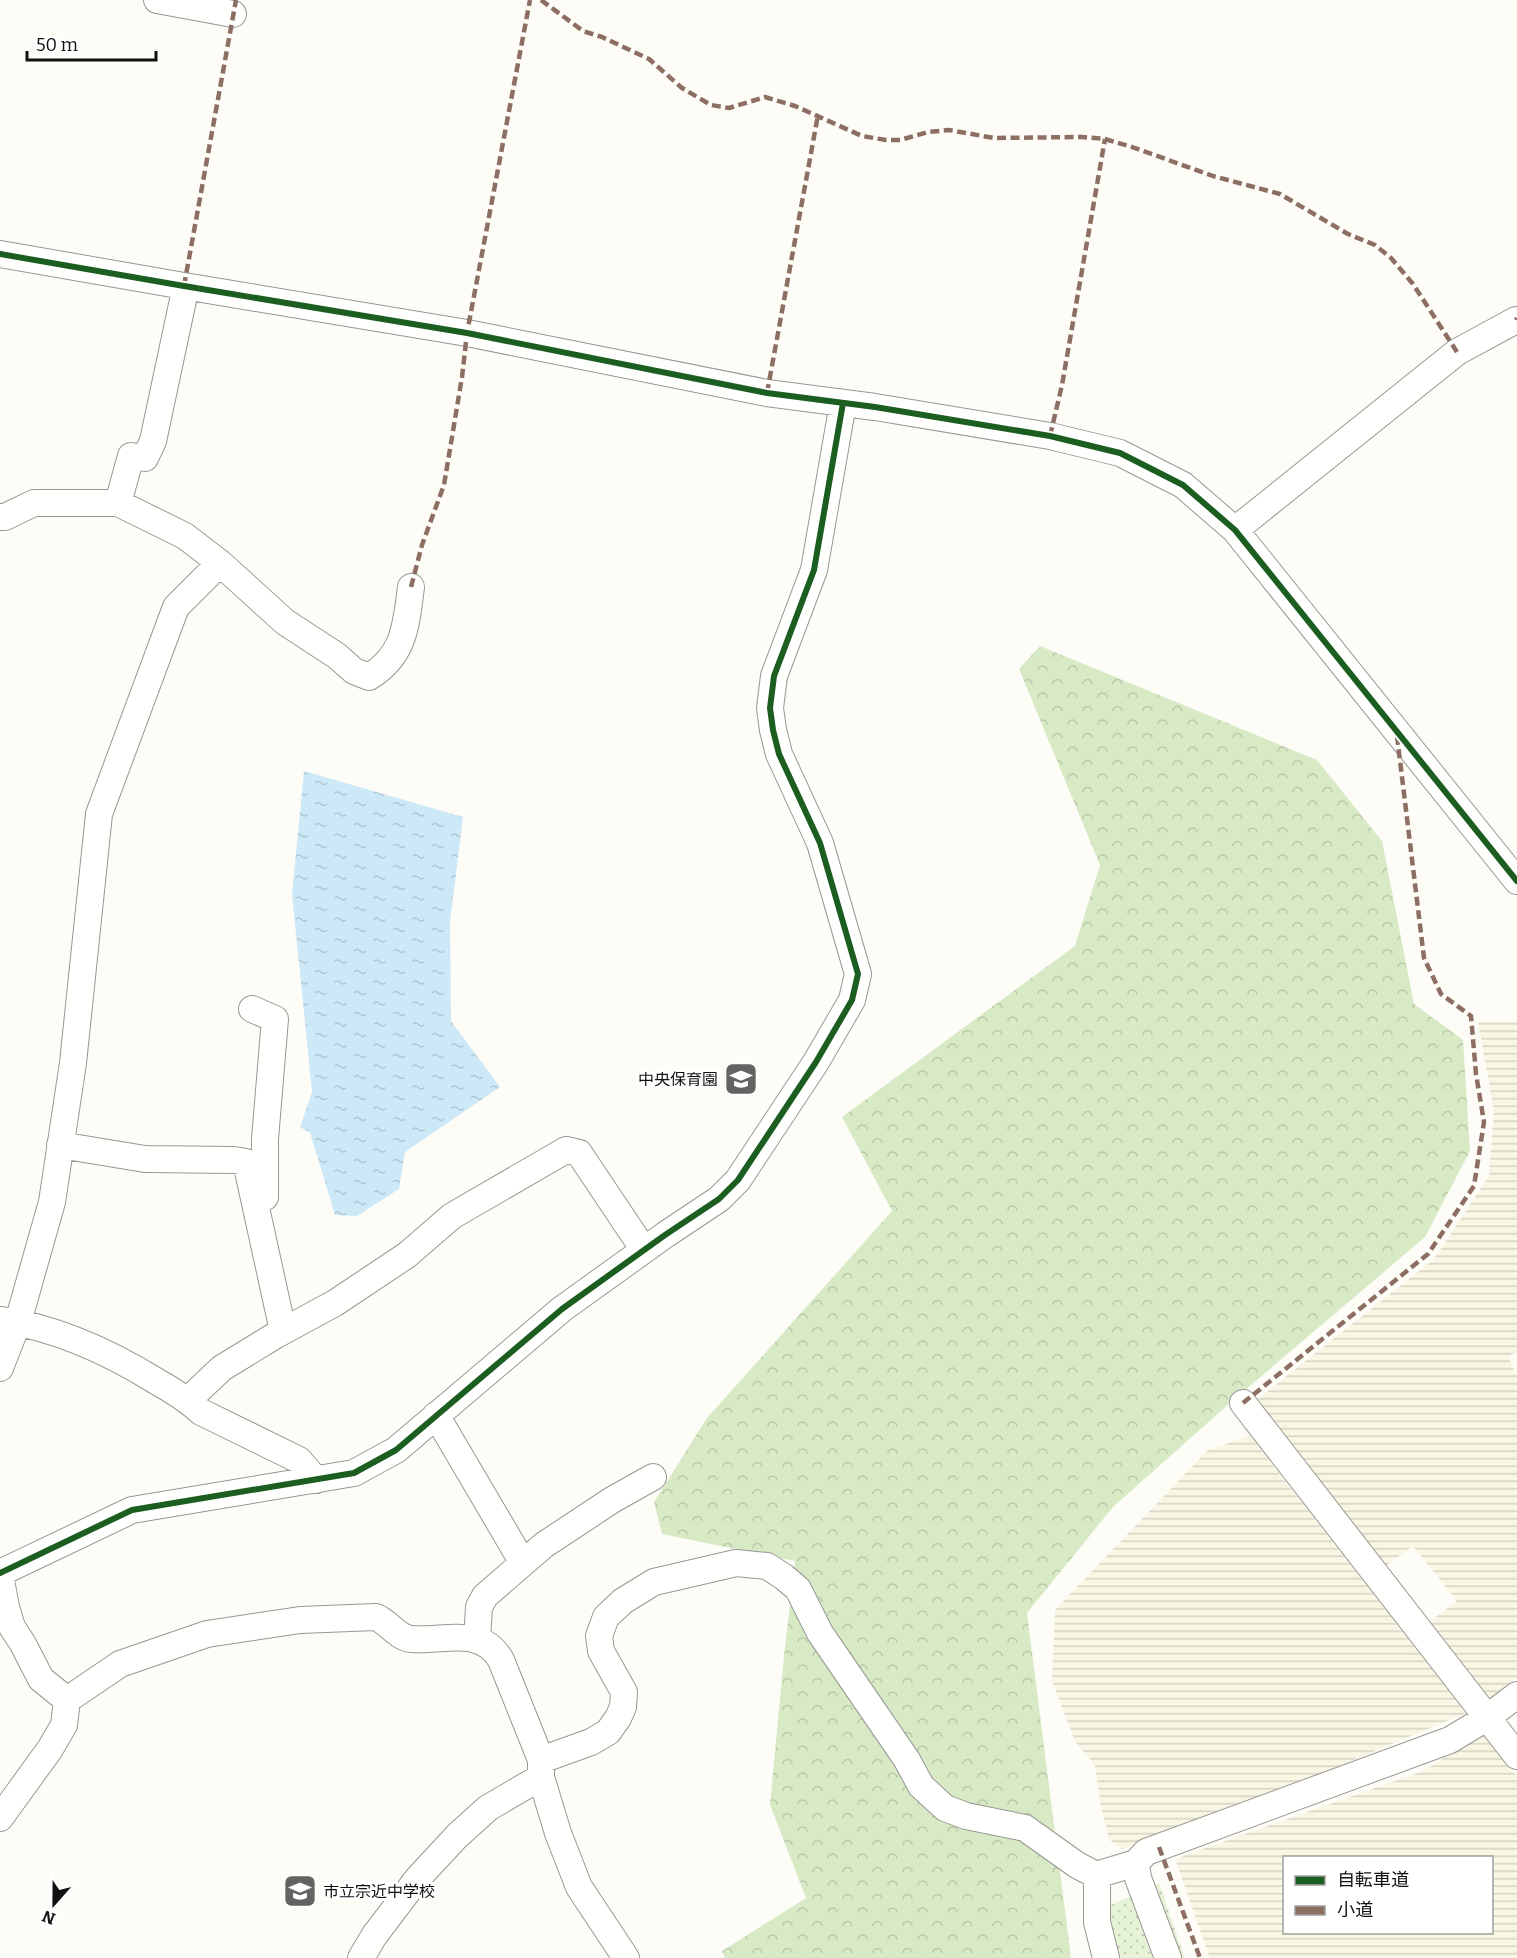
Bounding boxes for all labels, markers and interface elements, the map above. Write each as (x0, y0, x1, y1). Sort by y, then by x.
scale bar (27, 24, 156, 62)
text: 50 m (36, 34, 78, 56)
school or university icon: 中央保育園 (723, 1061, 759, 1097)
place label: 中央保育園 (638, 1070, 718, 1089)
legend (1283, 1856, 1493, 1934)
text: 自転車道 (1337, 1869, 1409, 1891)
school or university icon: 市立宗近中学校 (282, 1873, 318, 1909)
north arrow (24, 1874, 84, 1934)
place label: 市立宗近中学校 (323, 1882, 435, 1901)
text: 小道 (1337, 1899, 1373, 1921)
text: N (40, 1906, 58, 1929)

